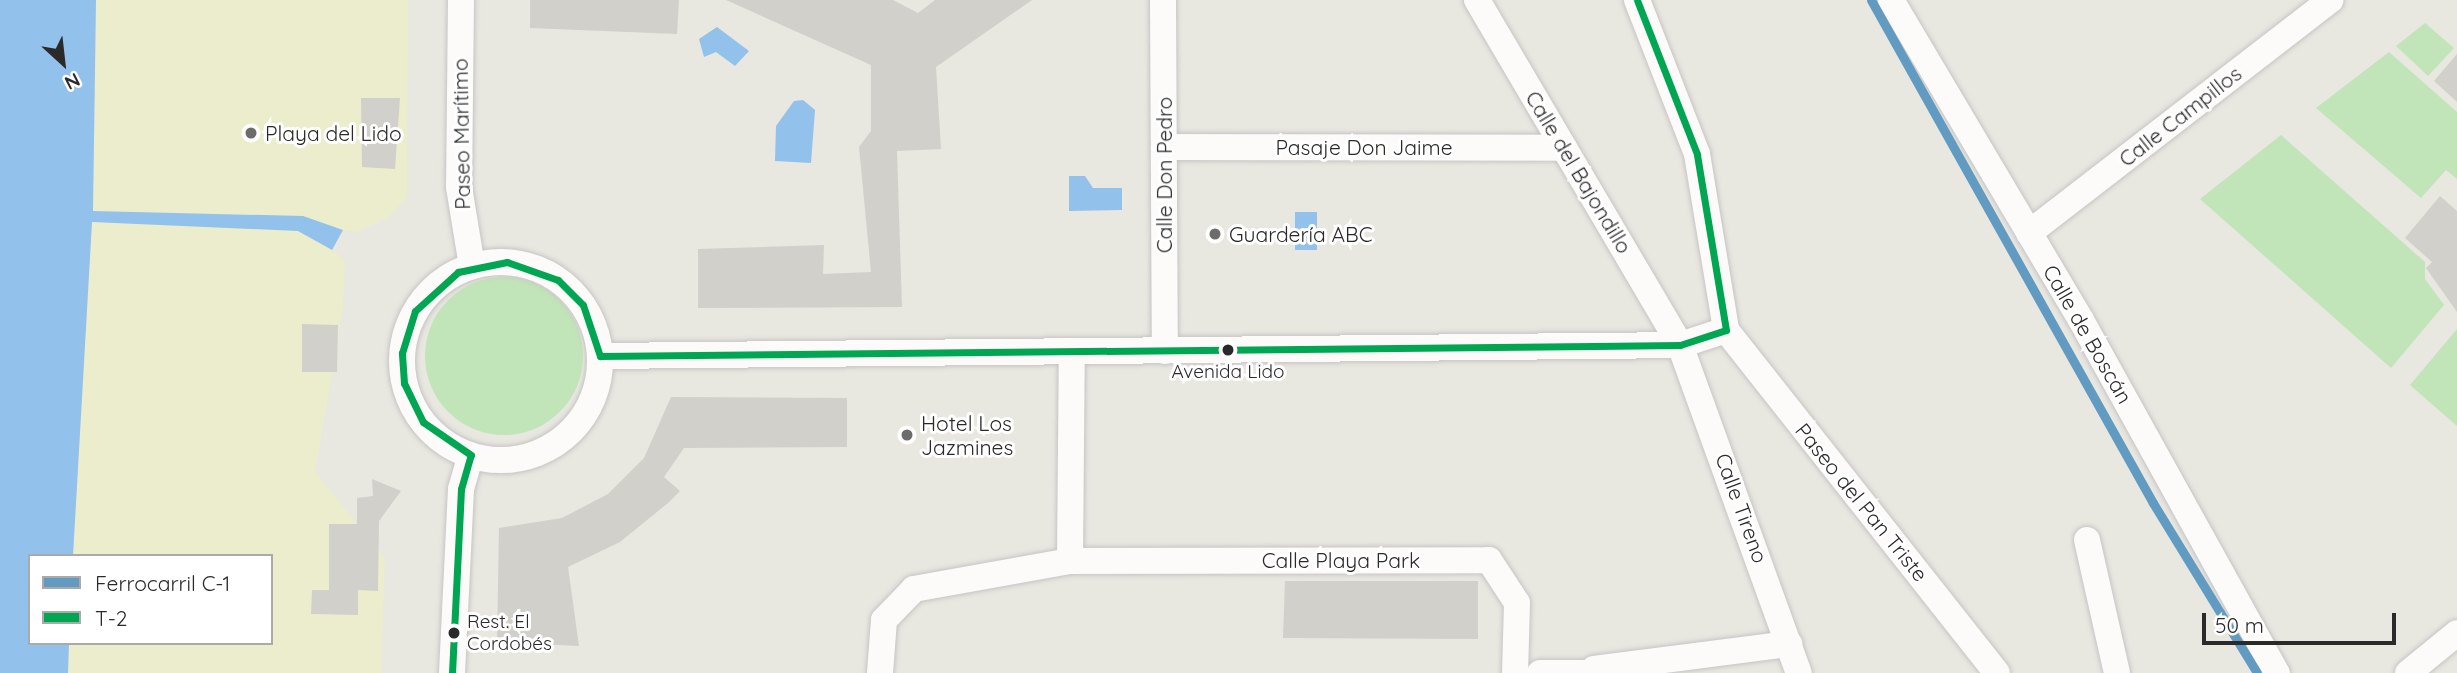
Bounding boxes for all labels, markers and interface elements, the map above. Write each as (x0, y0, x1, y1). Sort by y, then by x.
north arrow (28, 28, 98, 98)
street label: Paseo Marítimo (447, 58, 475, 210)
street label: Calle Campillos (2114, 60, 2246, 172)
text: N (61, 68, 84, 96)
street label: Calle del Bajondillo (1521, 86, 1637, 258)
street label: Calle Don Pedro (1151, 97, 1177, 253)
place label: Playa del Lido (265, 120, 402, 146)
marker: Playa del Lido (243, 125, 259, 141)
street label: Pasaje Don Jaime (1275, 134, 1453, 160)
place label: Guardería ABC (1229, 221, 1372, 247)
marker: Guardería ABC (1207, 226, 1223, 242)
street label: Calle de Boscán (2038, 260, 2138, 408)
marker: Avenida Lido (1221, 343, 1235, 357)
place label: Avenida Lido (1172, 361, 1284, 383)
place label: Hotel Los Jazmines (921, 410, 1013, 460)
street label: Paseo del Pan Triste (1790, 418, 1934, 586)
marker: Hotel Los Jazmines (899, 427, 915, 443)
street label: Calle Tireno (1710, 450, 1774, 566)
street label: Calle Playa Park (1262, 547, 1420, 573)
legend (28, 554, 273, 645)
text: Ferrocarril C-1 (95, 570, 230, 596)
scale bar (2205, 600, 2399, 644)
text: T-2 (95, 605, 128, 631)
place label: Rest. El Cordobés (467, 611, 552, 655)
text: 50 m (2215, 612, 2264, 638)
marker: Rest. El Cordobés (447, 626, 461, 640)

